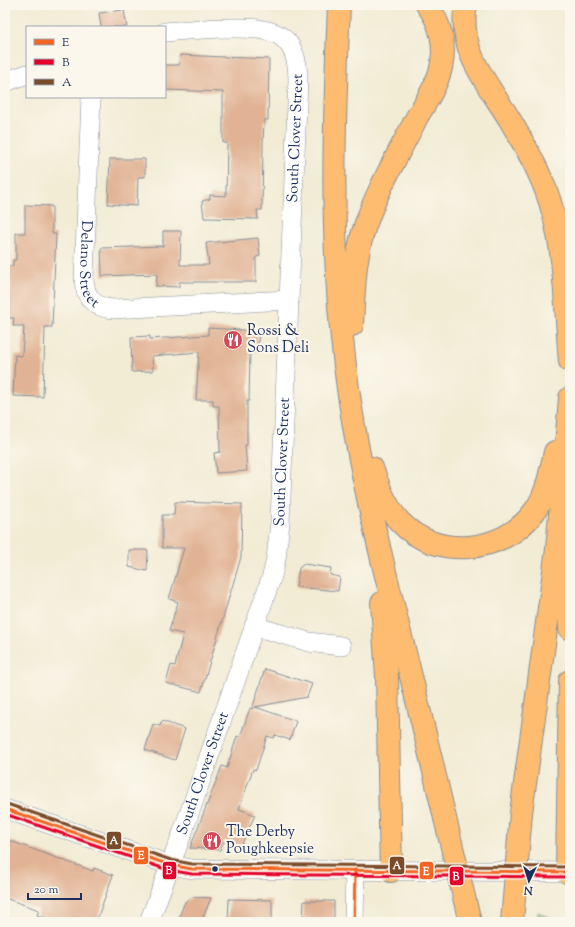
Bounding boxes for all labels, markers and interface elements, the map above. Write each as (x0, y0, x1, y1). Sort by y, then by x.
legend (26, 26, 166, 98)
text: E (62, 34, 70, 52)
text: B (62, 54, 70, 72)
street label: South Clover Street (283, 73, 309, 203)
text: A (62, 74, 72, 92)
street label: Delano Street (73, 220, 103, 313)
place label: Rossi & Sons Deli (247, 321, 309, 359)
restaurant icon: Rossi & Sons Deli (222, 329, 244, 351)
street label: South Clover Street (269, 397, 296, 527)
street label: South Clover Street (172, 709, 234, 838)
place label: The Derby Poughkeepsie (226, 822, 314, 860)
restaurant icon: The Derby Poughkeepsie (201, 830, 223, 852)
line badge: A (106, 831, 122, 850)
text: A (109, 833, 119, 849)
line badge: E (133, 846, 149, 865)
text: E (137, 848, 145, 864)
line badge: A (389, 856, 405, 875)
text: A (392, 858, 402, 874)
line badge: B (162, 861, 177, 880)
line badge: E (419, 861, 434, 880)
north arrow (509, 861, 549, 901)
text: B (165, 863, 173, 879)
unlabelled marker (210, 864, 220, 874)
text: E (422, 864, 430, 880)
line badge: B (449, 866, 464, 886)
text: B (452, 869, 460, 885)
scale bar (28, 875, 81, 901)
text: 20 m (34, 881, 59, 899)
text: N (523, 882, 534, 898)

